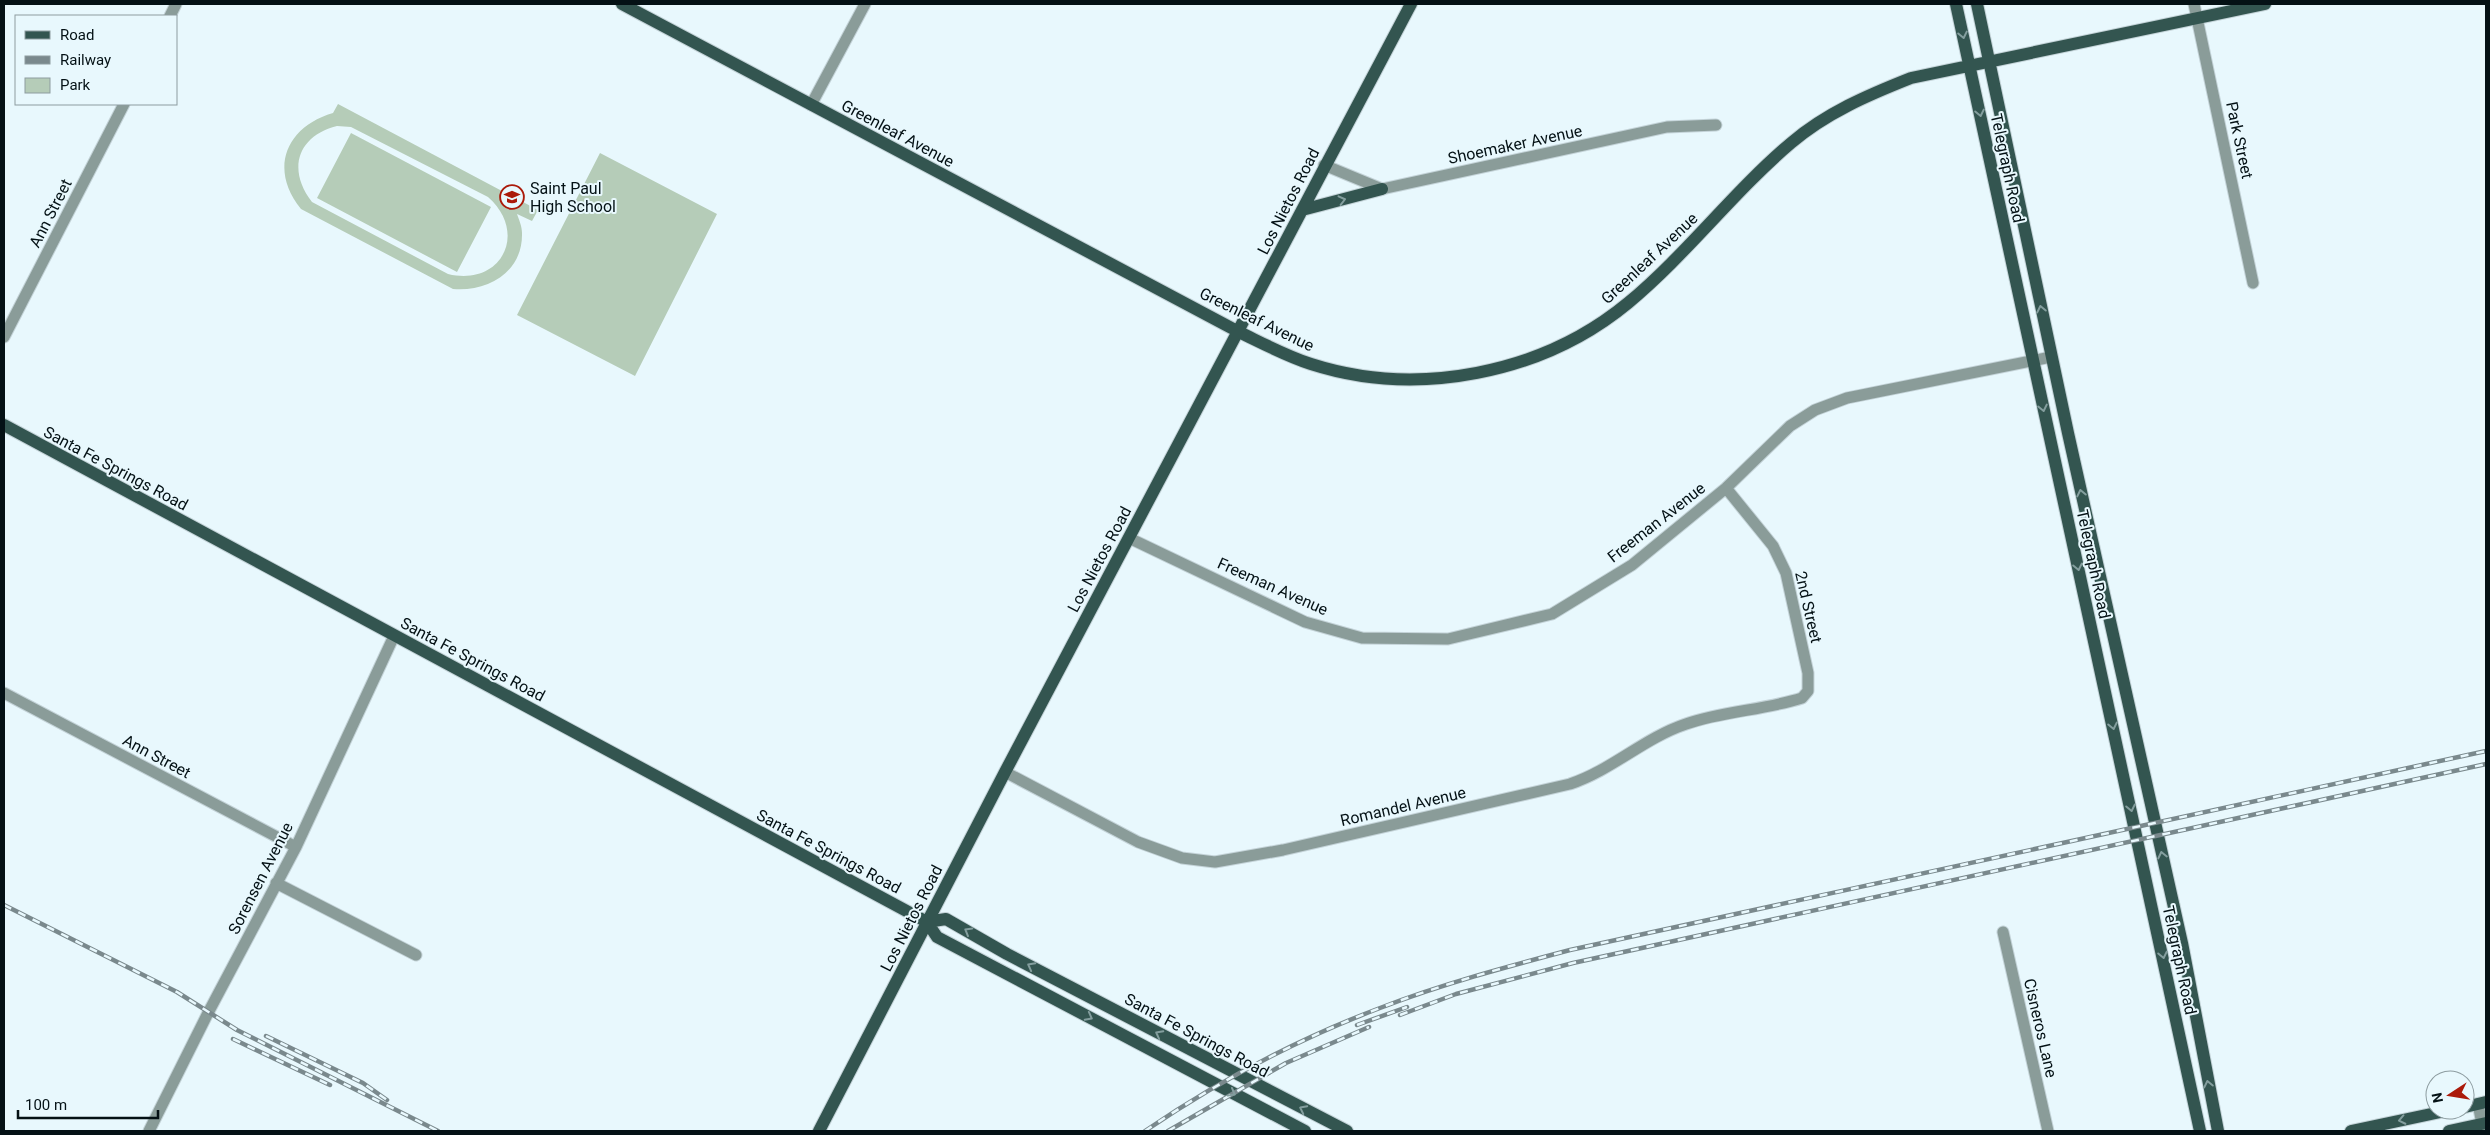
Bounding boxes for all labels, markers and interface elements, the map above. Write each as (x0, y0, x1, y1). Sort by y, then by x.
legend (15, 15, 178, 105)
text: Road (60, 26, 94, 44)
one-way arrow (1957, 30, 1968, 39)
text: Railway (60, 51, 111, 69)
text: Park (60, 76, 91, 94)
street label: Greenleaf Avenue (838, 96, 957, 171)
street label: Park Street (2222, 100, 2257, 180)
one-way arrow (1974, 109, 1985, 118)
street label: Telegraph Road (1987, 112, 2028, 224)
street label: Shoemaker Avenue (1446, 121, 1584, 168)
street label: Los Nietos Road (1253, 145, 1323, 258)
street label: Ann Street (25, 176, 76, 251)
place label: Saint Paul High School (530, 179, 616, 216)
school or university icon: Saint Paul High School (499, 184, 525, 210)
one-way arrow (1337, 195, 1345, 205)
street label: Greenleaf Avenue (1597, 209, 1701, 308)
street label: Greenleaf Avenue (1196, 284, 1317, 355)
one-way arrow (2037, 305, 2047, 314)
one-way arrow (2038, 404, 2048, 413)
street label: Santa Fe Springs Road (40, 422, 191, 515)
street label: Freeman Avenue (1604, 478, 1709, 566)
one-way arrow (2076, 488, 2087, 497)
street label: Los Nietos Road (1064, 503, 1135, 615)
street label: Telegraph Road (2073, 508, 2114, 620)
street label: Freeman Avenue (1215, 554, 1331, 619)
one-way arrow (2072, 563, 2083, 571)
street label: 2nd Street (1791, 569, 1826, 645)
street label: Santa Fe Springs Road (397, 613, 548, 706)
one-way arrow (2107, 721, 2117, 730)
street label: Ann Street (120, 731, 194, 782)
street label: Romandel Avenue (1338, 783, 1468, 830)
one-way arrow (2125, 804, 2135, 812)
street label: Santa Fe Springs Road (753, 805, 904, 898)
street label: Sorensen Avenue (224, 819, 297, 937)
one-way arrow (2157, 851, 2168, 860)
street label: Los Nietos Road (876, 862, 946, 975)
street label: Telegraph Road (2159, 904, 2200, 1016)
one-way arrow (964, 928, 973, 938)
one-way arrow (2157, 950, 2167, 959)
one-way arrow (1027, 962, 1036, 972)
street label: Cisneros Lane (2020, 977, 2061, 1080)
street label: Santa Fe Springs Road (1121, 989, 1272, 1082)
one-way arrow (1084, 1010, 1093, 1020)
one-way arrow (1155, 1030, 1164, 1040)
north arrow (2425, 1070, 2475, 1120)
one-way arrow (2203, 1079, 2213, 1088)
one-way arrow (1227, 1087, 1236, 1097)
scale bar (18, 1088, 158, 1120)
text: N (2428, 1091, 2446, 1104)
text: 100 m (25, 1096, 67, 1114)
one-way arrow (1300, 1105, 1309, 1115)
one-way arrow (2398, 1114, 2407, 1125)

